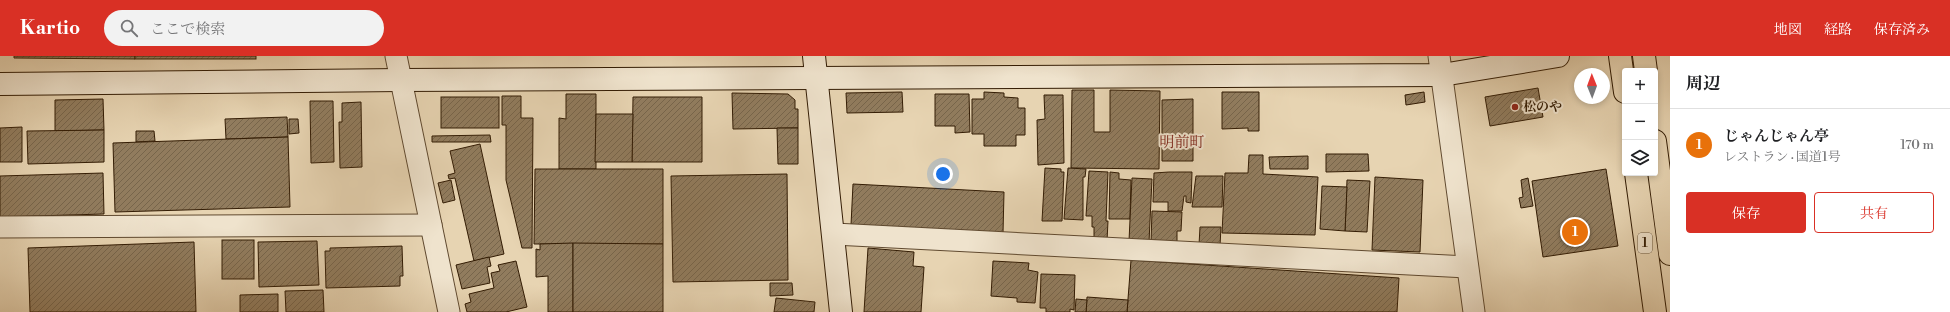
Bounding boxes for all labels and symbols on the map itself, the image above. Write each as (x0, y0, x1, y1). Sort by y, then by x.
north arrow (1574, 68, 1610, 104)
place label: 松のや (1523, 99, 1562, 115)
marker: 松のや (1510, 102, 1520, 112)
district label: 明前町 (1159, 133, 1205, 152)
your location (933, 164, 953, 184)
pin: 1 (1562, 217, 1588, 247)
road number: 1 (1638, 233, 1652, 253)

